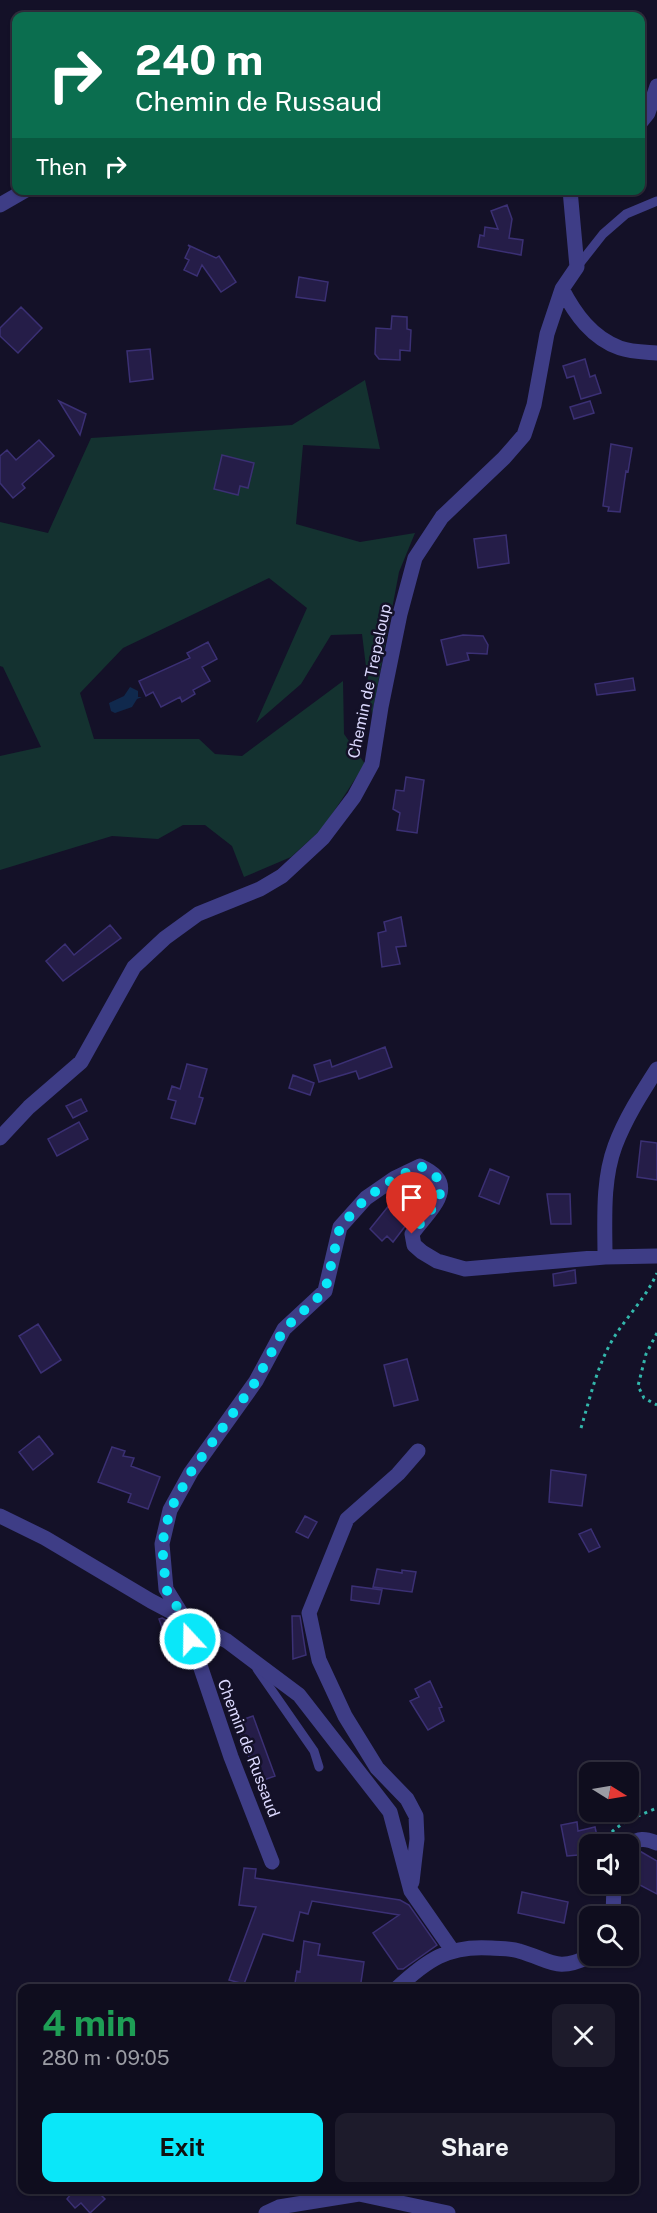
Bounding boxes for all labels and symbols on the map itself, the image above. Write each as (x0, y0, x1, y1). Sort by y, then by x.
street label: Chemin de Trepeloup (344, 602, 395, 760)
pin (386, 1172, 437, 1234)
position arrow (158, 1607, 222, 1671)
street label: Chemin de Russaud (213, 1676, 284, 1820)
north arrow (579, 1762, 639, 1822)

